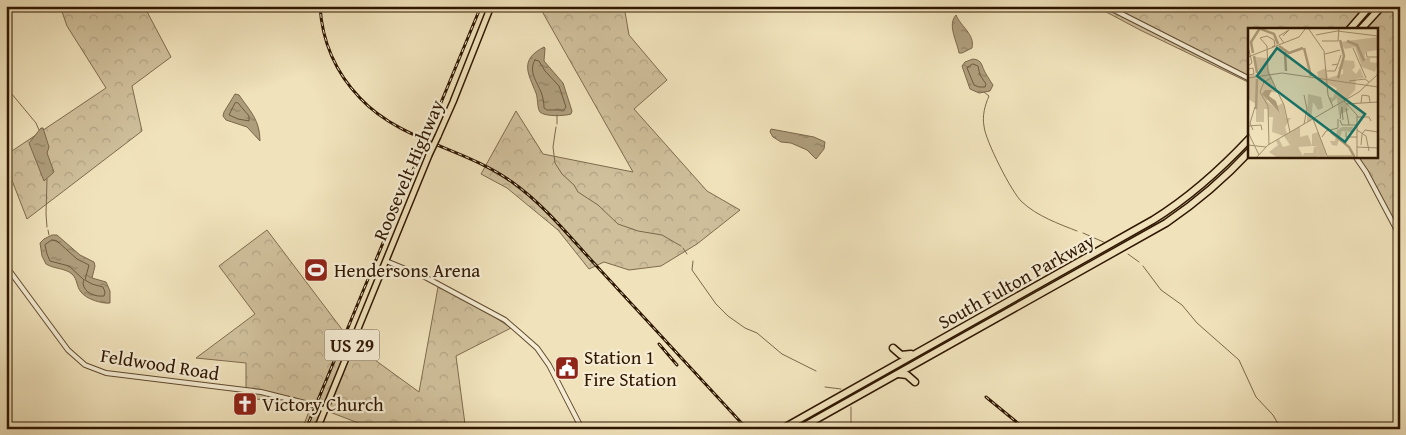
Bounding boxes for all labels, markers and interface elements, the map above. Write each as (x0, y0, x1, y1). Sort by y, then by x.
inset map (1248, 28, 1378, 158)
street label: Roosevelt Highway (366, 95, 451, 245)
street label: South Fulton Parkway (933, 226, 1100, 336)
place label: Hendersons Arena (334, 256, 480, 284)
sports icon: Hendersons Arena (303, 257, 329, 283)
road number: US 29 (324, 330, 380, 360)
street label: Feldwood Road (99, 341, 222, 387)
place label: Station 1 Fire Station (584, 343, 677, 393)
public building icon: Station 1 Fire Station (554, 355, 580, 381)
place label: Victory Church (262, 390, 384, 418)
church icon: Victory Church (232, 391, 258, 417)

